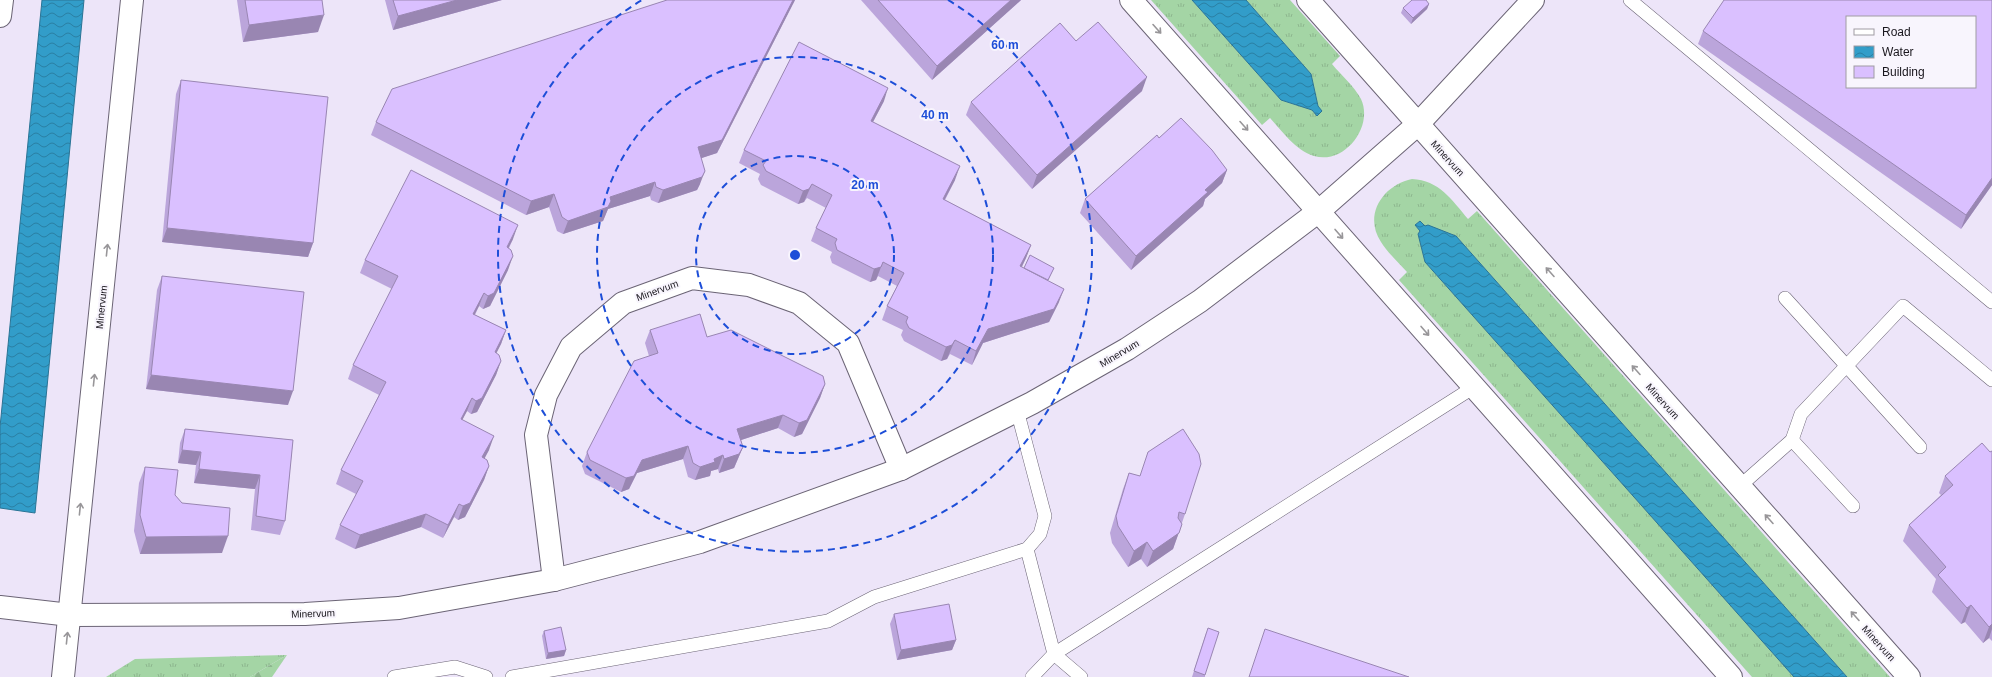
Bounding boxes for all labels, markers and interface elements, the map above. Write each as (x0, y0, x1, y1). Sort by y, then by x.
legend (1846, 16, 1976, 88)
one-way arrow (1152, 24, 1162, 34)
text: Road (1882, 25, 1911, 39)
text: 60 m (991, 38, 1019, 52)
text: Water (1882, 45, 1914, 59)
text: Building (1882, 65, 1925, 79)
text: 40 m (921, 108, 949, 122)
one-way arrow (1239, 121, 1248, 131)
street label: Minervum (1429, 138, 1466, 178)
text: 20 m (851, 178, 879, 192)
one-way arrow (1335, 228, 1344, 239)
one-way arrow (103, 244, 111, 257)
centre of rings (788, 248, 802, 262)
one-way arrow (1545, 267, 1554, 278)
street label: Minervum (635, 278, 680, 303)
street label: Minervum (94, 285, 109, 329)
one-way arrow (1421, 326, 1430, 336)
street label: Minervum (1098, 337, 1141, 369)
one-way arrow (1632, 365, 1641, 375)
one-way arrow (90, 373, 97, 386)
street label: Minervum (1644, 381, 1681, 421)
one-way arrow (77, 503, 84, 516)
one-way arrow (1764, 514, 1774, 524)
street label: Minervum (291, 607, 335, 620)
one-way arrow (1851, 611, 1860, 622)
street label: Minervum (1860, 623, 1897, 663)
one-way arrow (64, 632, 71, 645)

